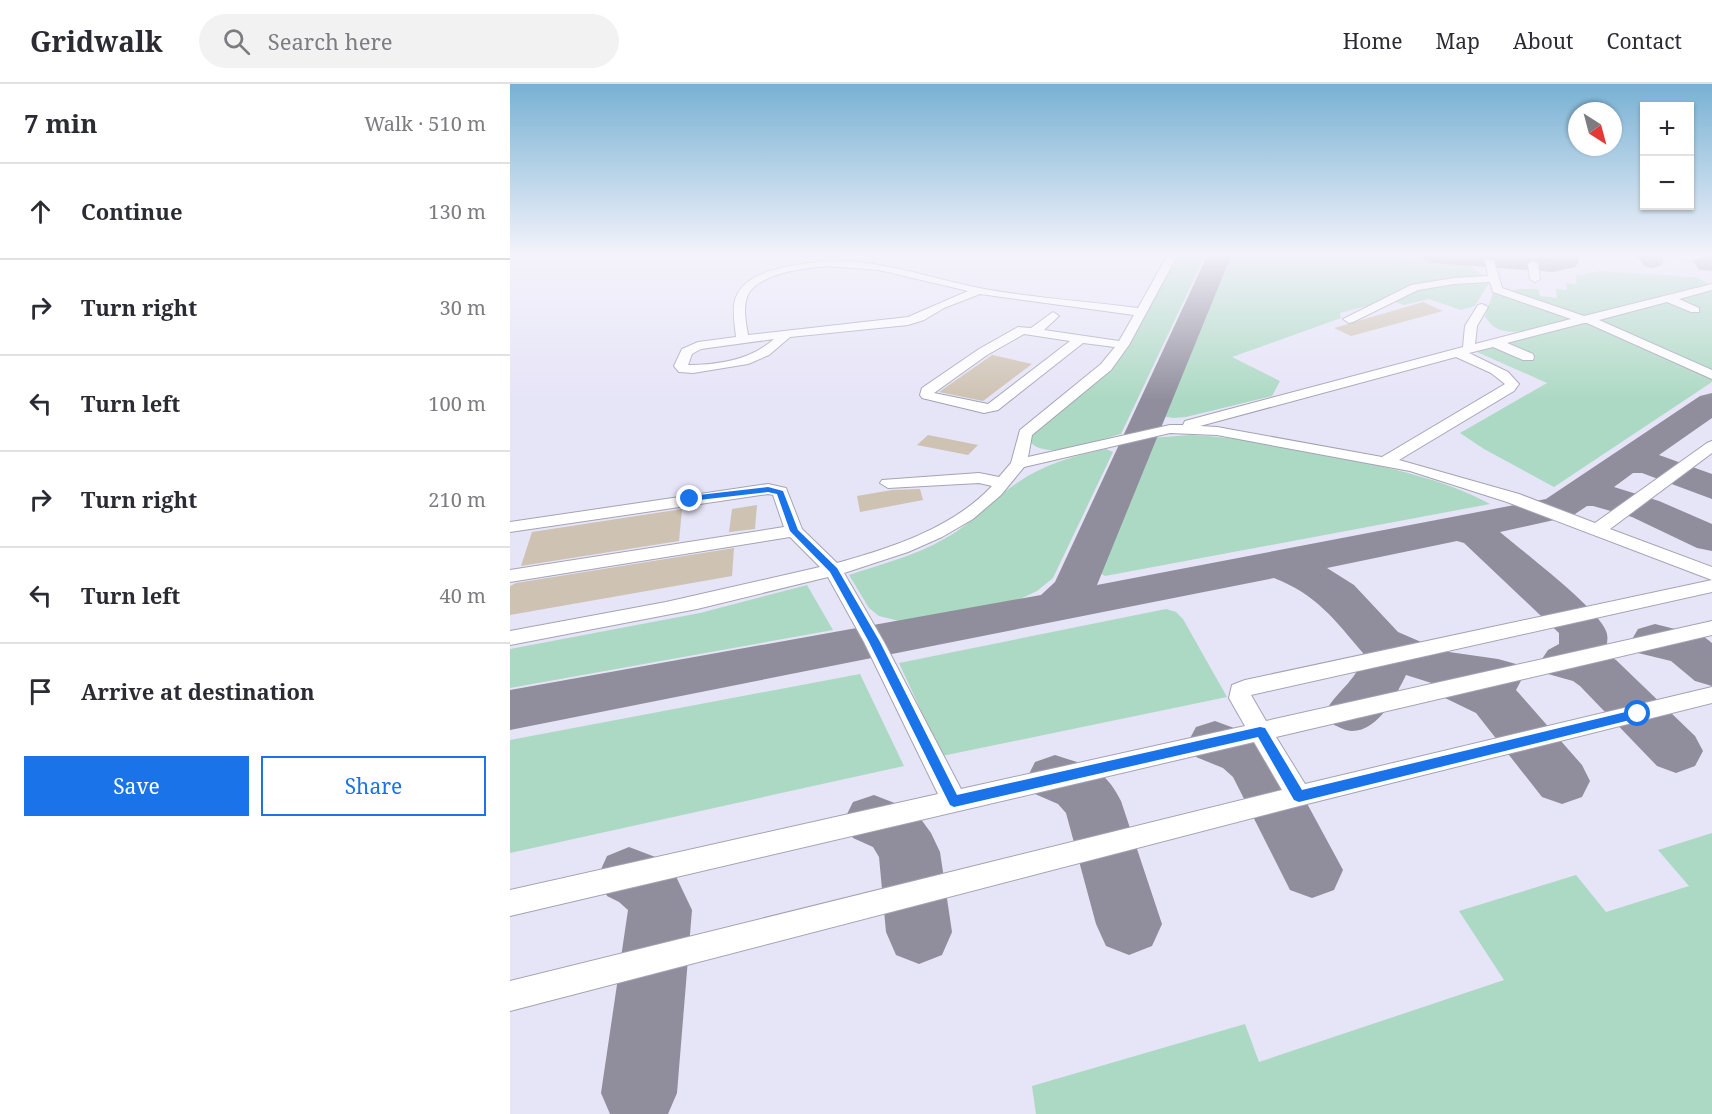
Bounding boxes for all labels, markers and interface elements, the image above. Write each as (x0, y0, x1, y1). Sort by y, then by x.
search box (199, 14, 619, 68)
text: Gridwalk (30, 22, 163, 60)
icon: search (220, 25, 253, 58)
text: Search here (268, 26, 393, 56)
text: Home (1343, 27, 1403, 55)
text: Map (1436, 27, 1480, 55)
text: About (1513, 27, 1574, 55)
text: Contact (1607, 27, 1682, 55)
north arrow (1568, 102, 1622, 156)
map controls (1640, 102, 1694, 210)
button: + (1640, 102, 1694, 156)
text: 7 min (24, 105, 98, 141)
text: Walk · 510 m (364, 110, 486, 137)
button: − (1640, 156, 1694, 210)
icon: ahead (24, 195, 57, 228)
text: Continue (81, 196, 183, 226)
text: 130 m (428, 198, 486, 225)
icon: right (24, 291, 57, 324)
text: Turn right (81, 292, 197, 322)
text: 30 m (440, 294, 486, 321)
icon: left (24, 387, 57, 420)
text: Turn left (81, 388, 180, 418)
text: 100 m (428, 390, 486, 417)
icon: right (24, 483, 57, 516)
text: Turn right (81, 484, 197, 514)
route end (676, 485, 702, 511)
text: 210 m (428, 486, 486, 513)
icon: left (24, 579, 57, 612)
text: Turn left (81, 580, 180, 610)
text: 40 m (440, 582, 486, 609)
icon: arrive (24, 675, 57, 708)
text: Arrive at destination (81, 676, 315, 706)
route start (1624, 700, 1650, 726)
button: Save (24, 756, 249, 816)
button: Share (261, 756, 486, 816)

